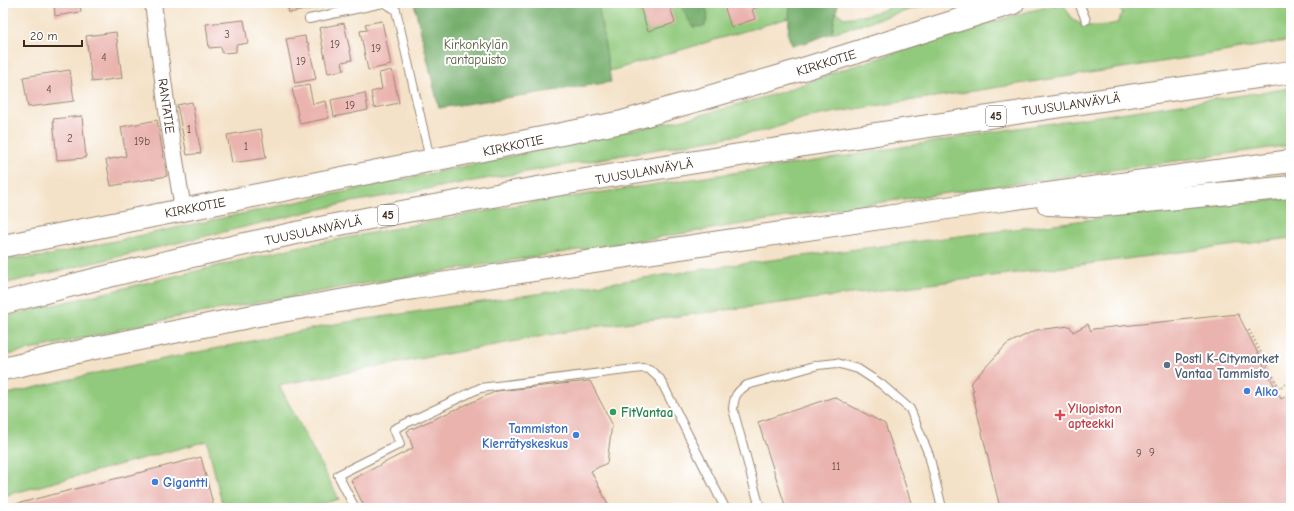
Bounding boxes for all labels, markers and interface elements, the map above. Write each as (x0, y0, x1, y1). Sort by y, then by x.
scale bar (24, 22, 82, 48)
house number: 3 (224, 28, 230, 41)
text: 20 m (30, 29, 58, 43)
park label: Kirkonkylän rantapuisto (444, 37, 508, 67)
house number: 19 (330, 38, 340, 51)
house number: 19 (371, 42, 381, 55)
street label: KIRKKOTIE (794, 46, 858, 79)
house number: 4 (101, 51, 107, 64)
house number: 19 (296, 55, 306, 68)
street label: RANTATIE (155, 77, 178, 135)
house number: 4 (46, 83, 52, 96)
street label: TUUSULANVÄYLÄ (1021, 89, 1122, 119)
house number: 19 (345, 99, 355, 112)
road number: 45 (986, 106, 1006, 126)
house number: 1 (187, 123, 191, 136)
house number: 2 (67, 132, 73, 145)
street label: KIRKKOTIE (481, 132, 545, 159)
house number: 19b (134, 135, 150, 148)
house number: 1 (244, 140, 248, 153)
street label: TUUSULANVÄYLÄ (594, 154, 695, 187)
street label: KIRKKOTIE (163, 194, 227, 221)
road number: 45 (378, 205, 398, 225)
street label: TUUSULANVÄYLÄ (263, 212, 363, 248)
place label: Posti K-Citymarket Vantaa Tammisto (1175, 351, 1280, 381)
marker: Posti K-Citymarket Vantaa Tammisto (1162, 360, 1172, 370)
place label: Alko (1255, 384, 1278, 399)
marker: Alko (1242, 386, 1252, 396)
place label: Yliopiston apteekki (1068, 401, 1122, 431)
place label: FitVantaa (621, 405, 673, 420)
marker: FitVantaa (608, 407, 618, 417)
marker: Yliopiston apteekki (1055, 410, 1065, 420)
place label: Tammiston Kierrätyskeskus (482, 421, 568, 451)
marker: Tammiston Kierrätyskeskus (571, 430, 581, 440)
house number: 9 (1149, 446, 1155, 459)
house number: 9 (1136, 447, 1142, 460)
house number: 11 (832, 460, 840, 473)
place label: Gigantti (163, 475, 208, 490)
marker: Gigantti (150, 477, 160, 487)

